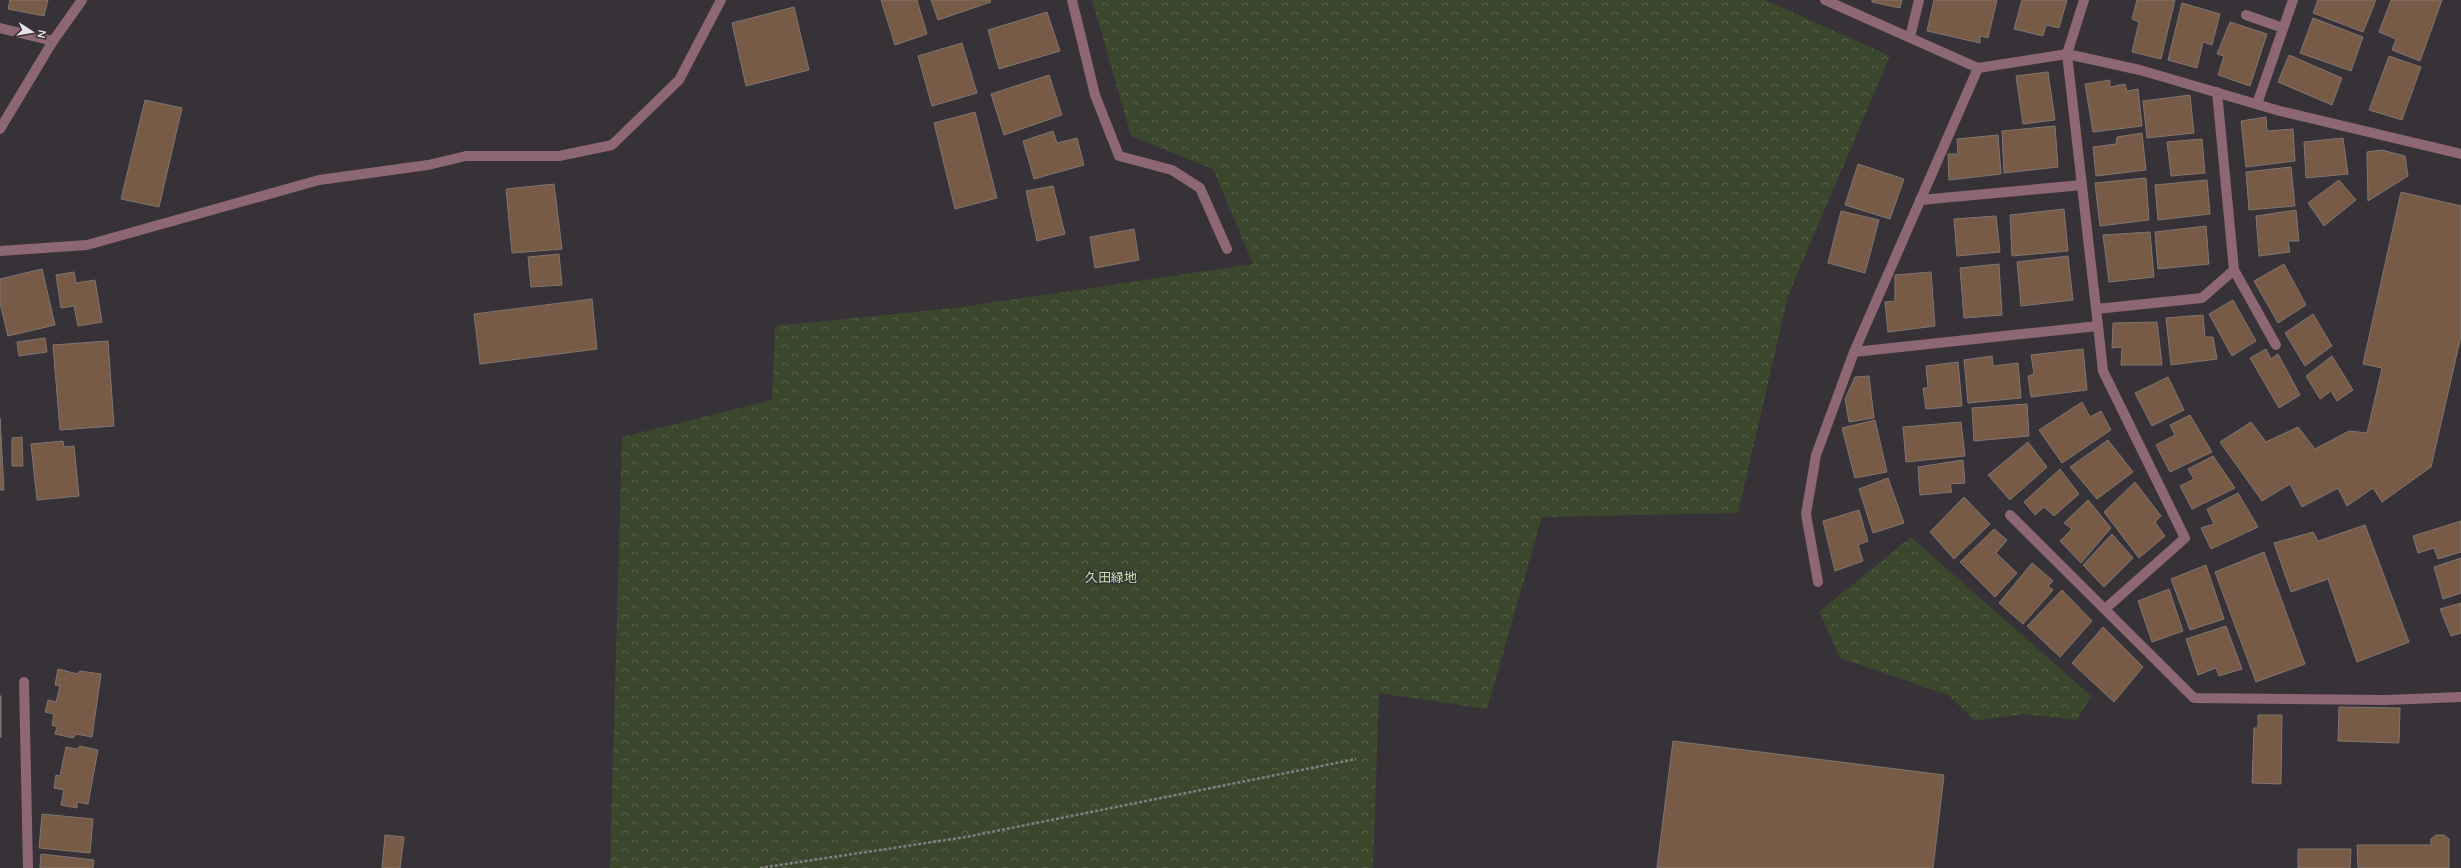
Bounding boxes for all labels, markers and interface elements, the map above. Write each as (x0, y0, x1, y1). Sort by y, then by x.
north arrow (12, 12, 52, 52)
text: N (33, 28, 49, 40)
park label: 久田緑地 (1085, 569, 1137, 587)

